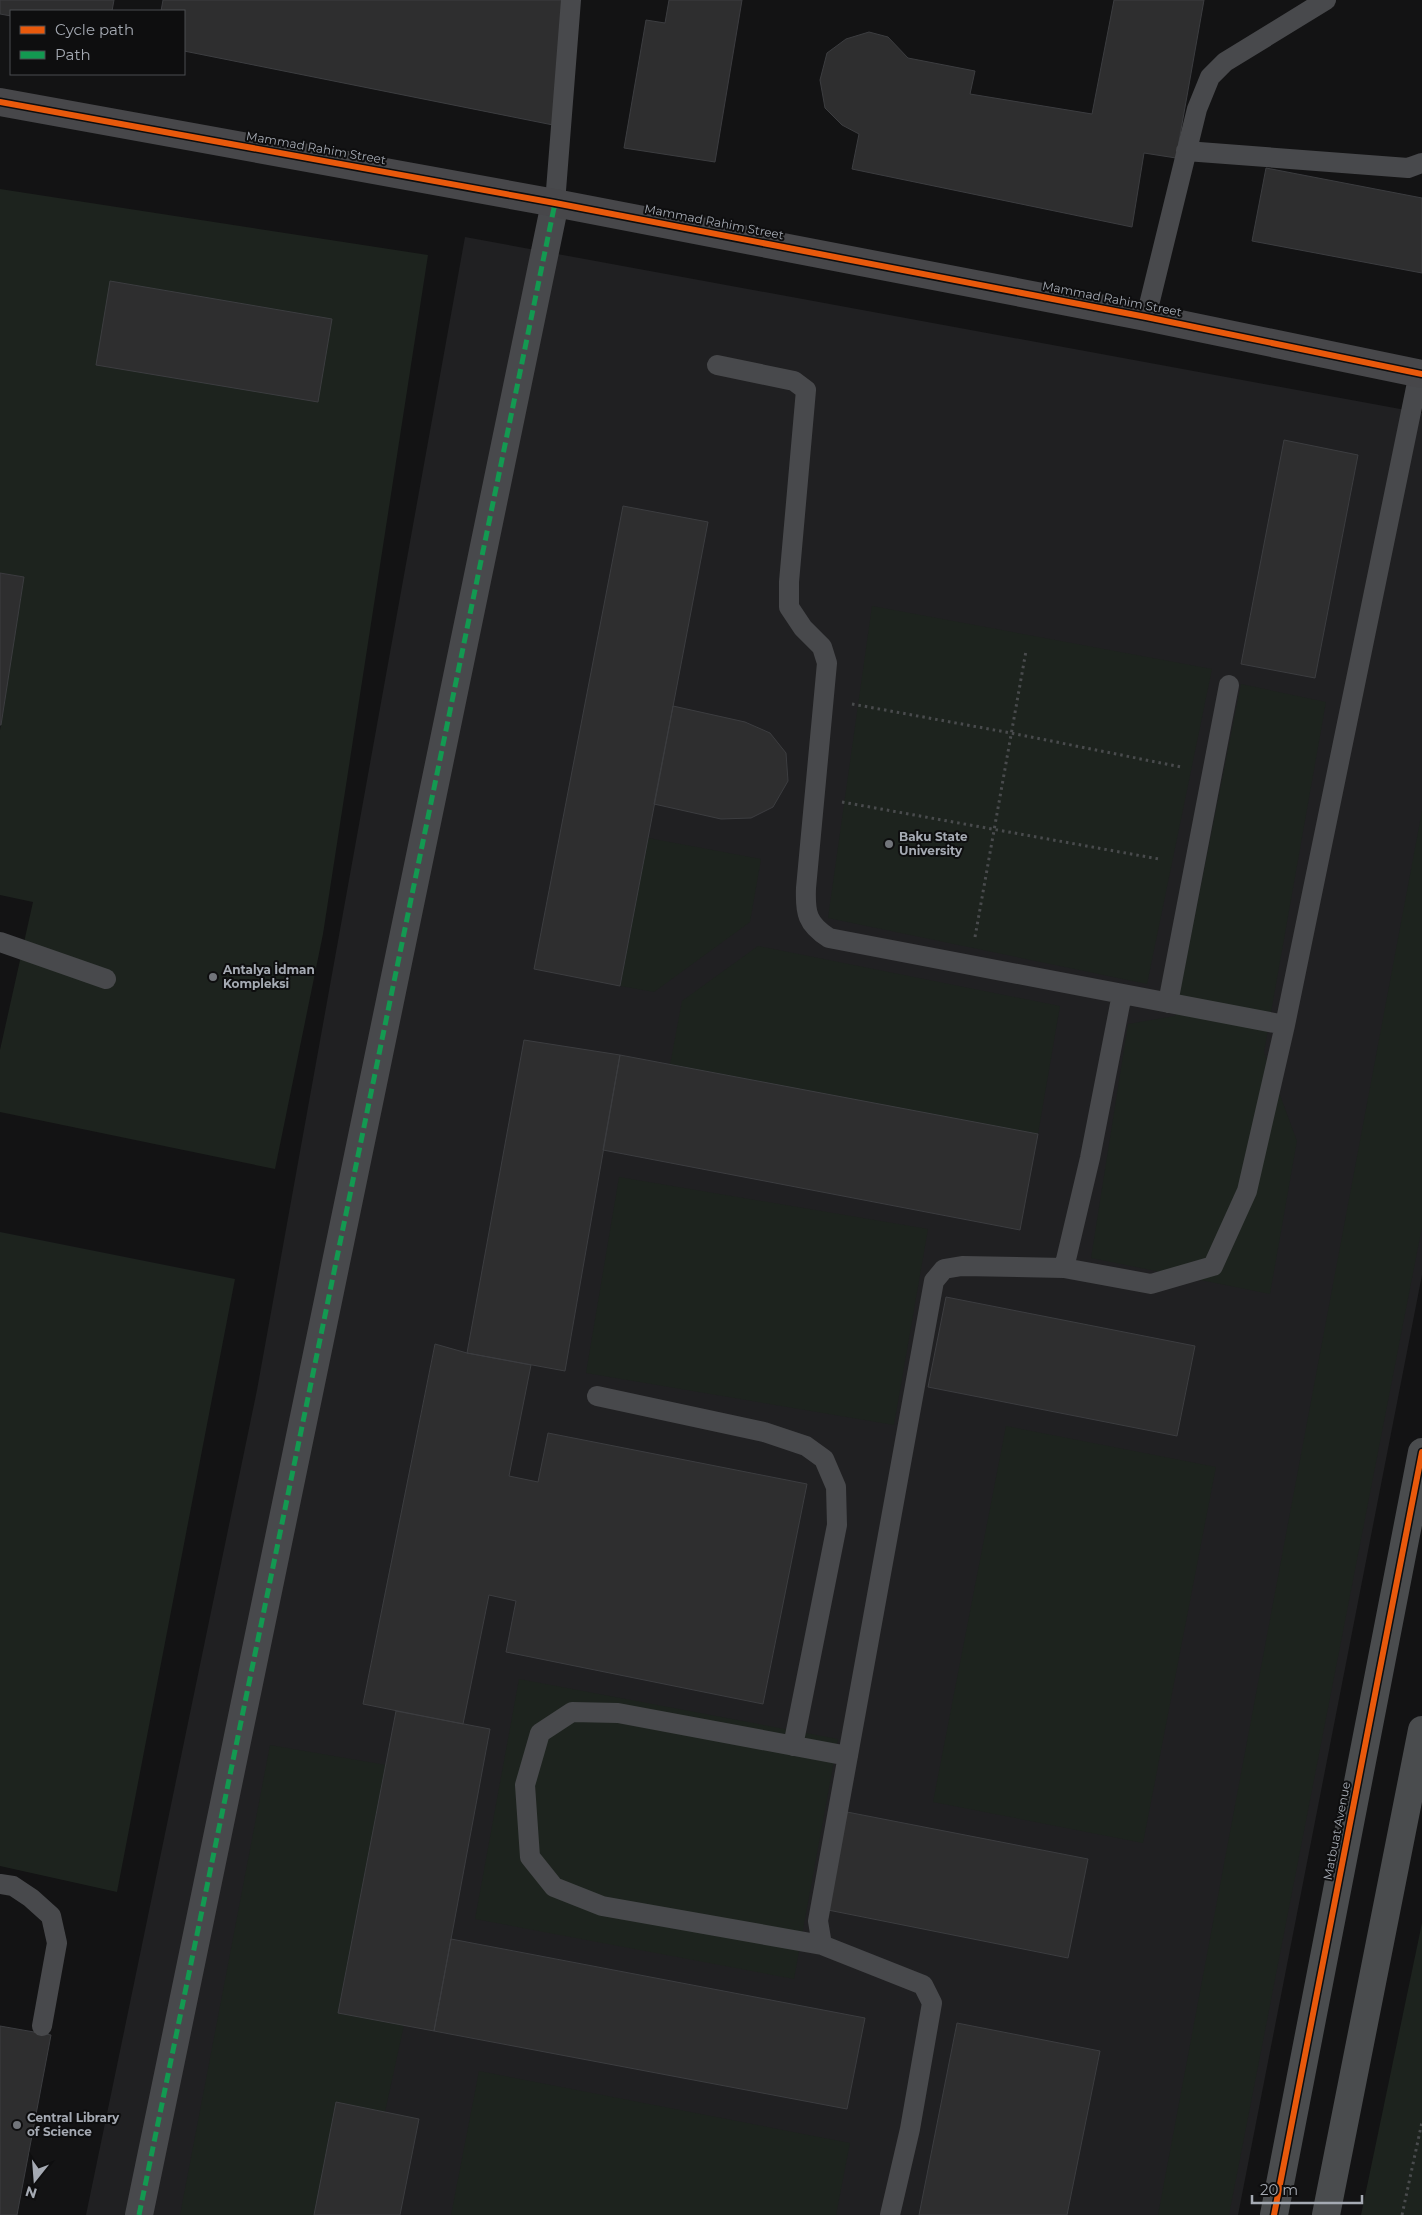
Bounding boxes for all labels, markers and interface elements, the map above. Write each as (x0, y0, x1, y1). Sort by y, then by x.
legend (10, 10, 185, 75)
text: Cycle path (55, 20, 134, 39)
text: Path (55, 45, 91, 64)
street label: Mammad Rahim Street (245, 128, 387, 167)
street label: Mammad Rahim Street (643, 201, 785, 242)
street label: Mammad Rahim Street (1041, 278, 1183, 319)
place label: Baku State University (899, 829, 968, 858)
marker: Baku State University (883, 838, 895, 850)
place label: Antalya İdman Kompleksi (222, 962, 315, 991)
marker: Antalya İdman Kompleksi (207, 971, 219, 983)
street label: Matbuat Avenue (1320, 1780, 1353, 1881)
place label: Central Library of Science (27, 2110, 120, 2139)
marker: Central Library of Science (11, 2119, 23, 2131)
north arrow (10, 2155, 60, 2205)
scale bar (1252, 2172, 1362, 2204)
text: 20 m (1260, 2180, 1298, 2199)
text: N (23, 2182, 39, 2203)

